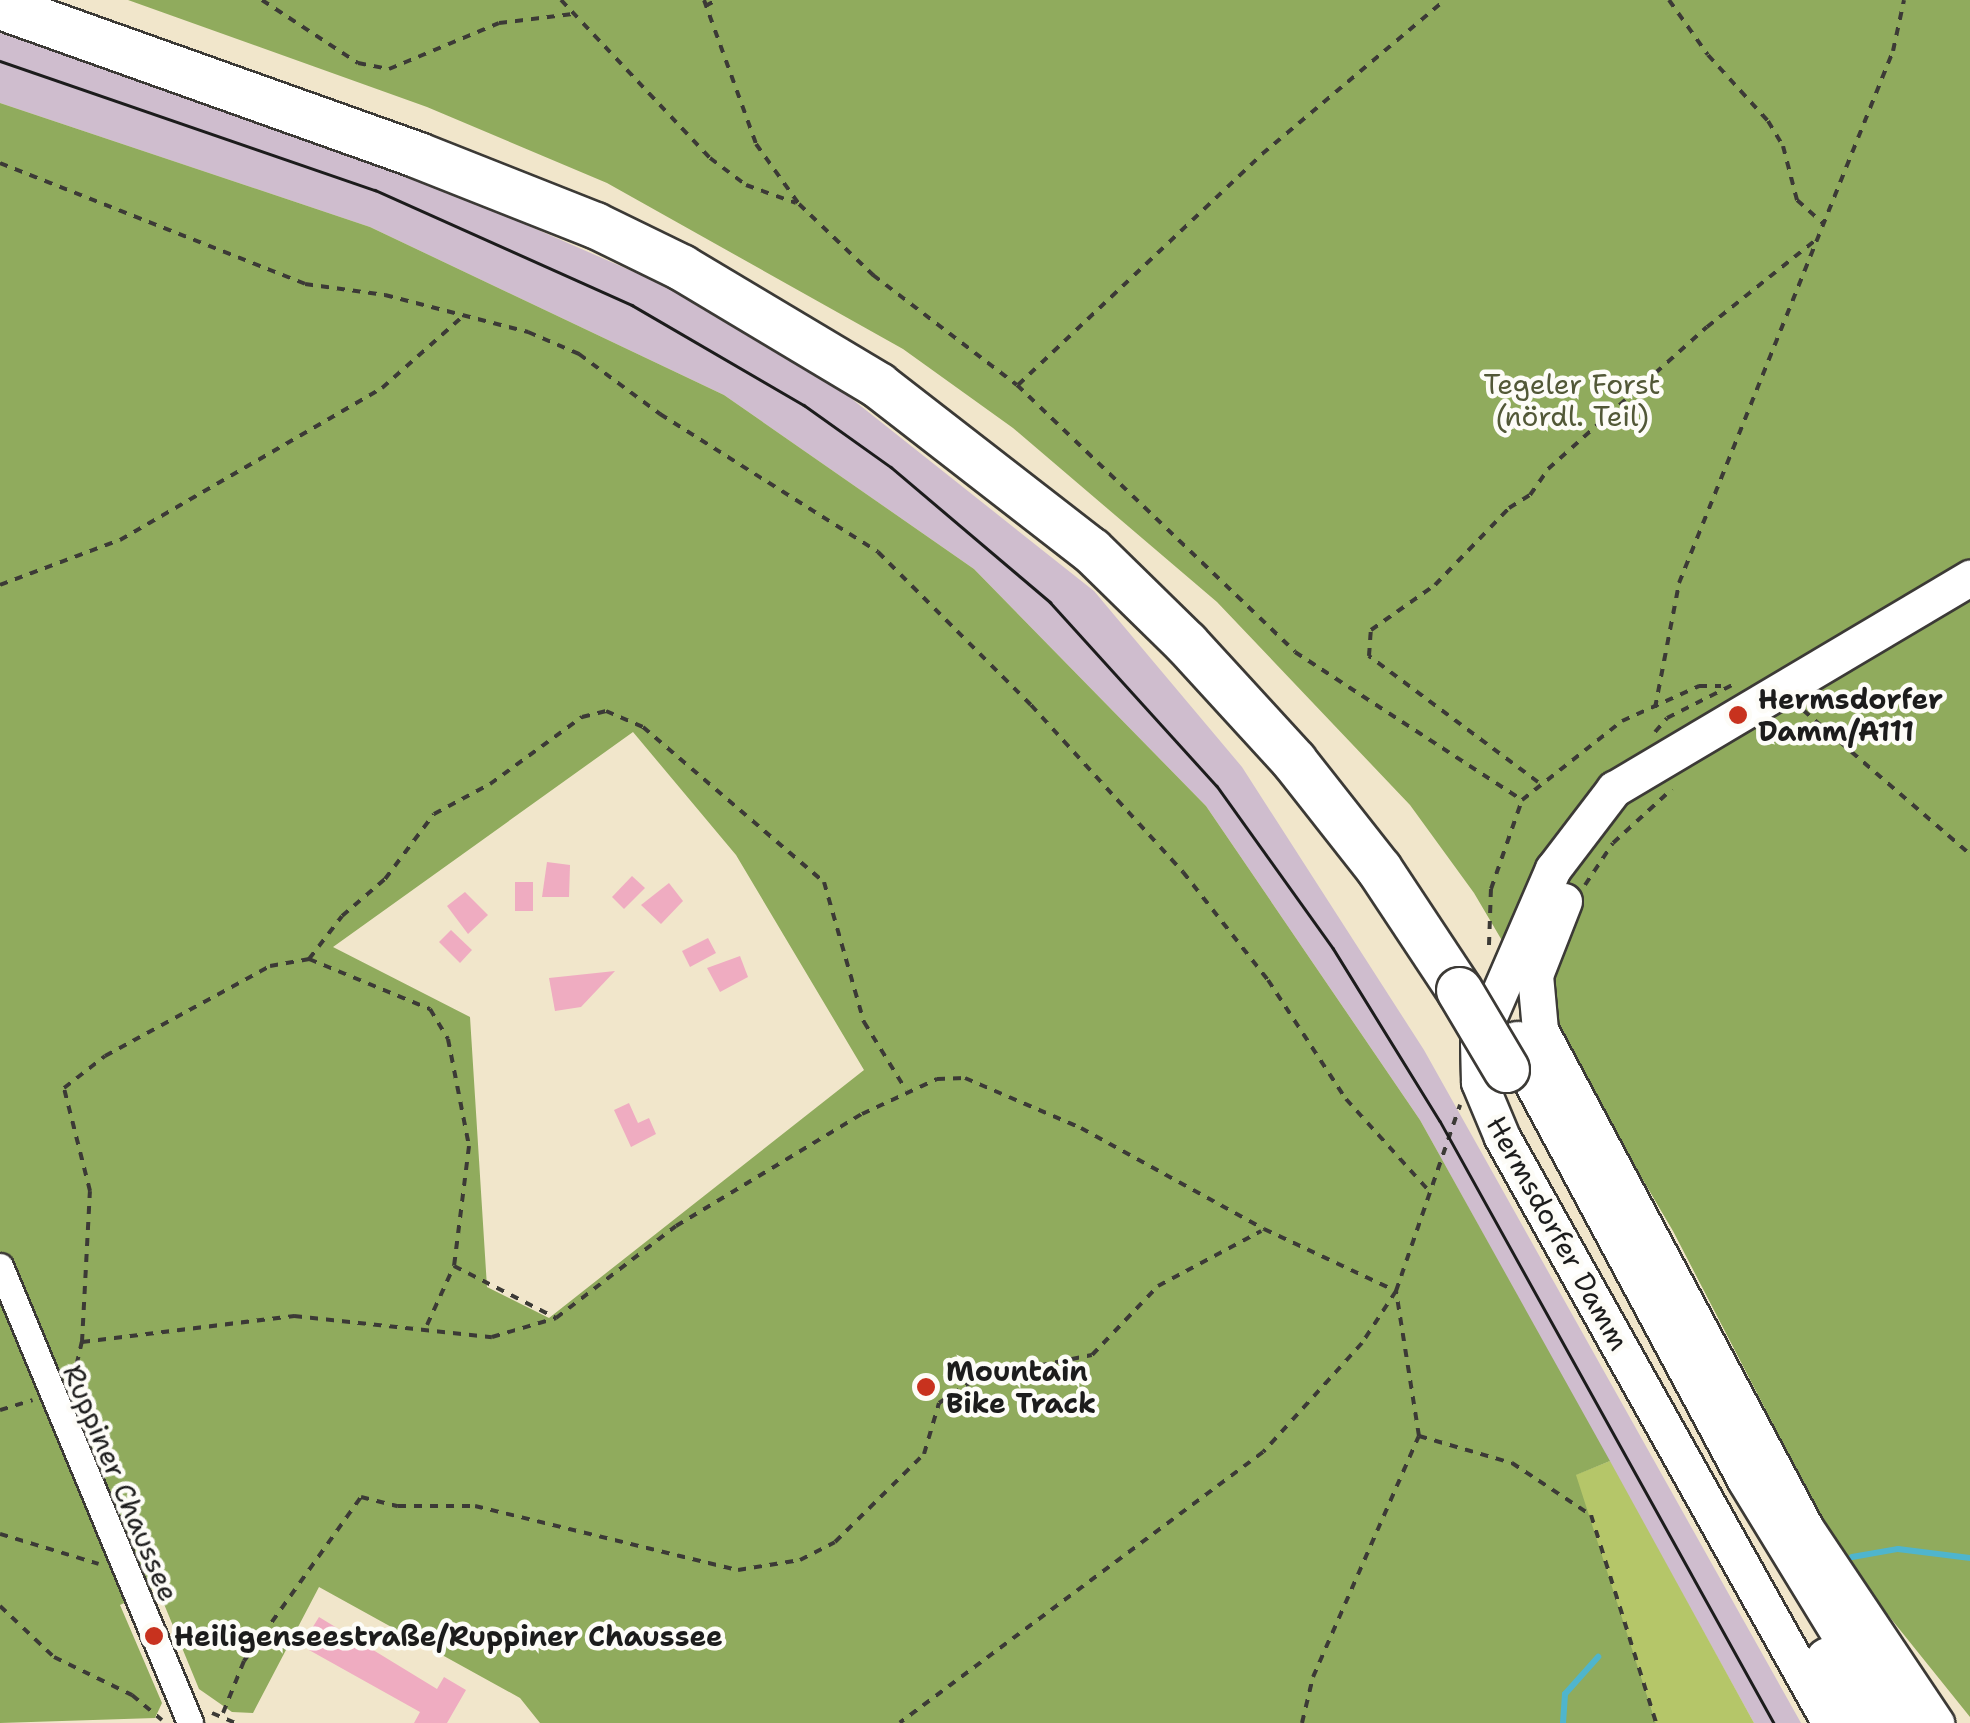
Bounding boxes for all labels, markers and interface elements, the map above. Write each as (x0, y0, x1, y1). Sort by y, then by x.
park label: Tegeler Forst (nördl. Teil) (1483, 367, 1661, 433)
place label: Hermsdorfer Damm/A111 (1758, 682, 1943, 748)
marker: Hermsdorfer Damm/A111 (1727, 704, 1749, 726)
street label: Hermsdorfer Damm (1480, 1110, 1636, 1356)
place label: Mountain Bike Track (946, 1354, 1096, 1420)
street label: Ruppiner Chaussee (56, 1360, 186, 1606)
marker: Mountain Bike Track (915, 1376, 937, 1398)
place label: Heiligenseestraße/Ruppiner Chaussee (174, 1619, 723, 1653)
marker: Heiligenseestraße/Ruppiner Chaussee (143, 1625, 165, 1647)

